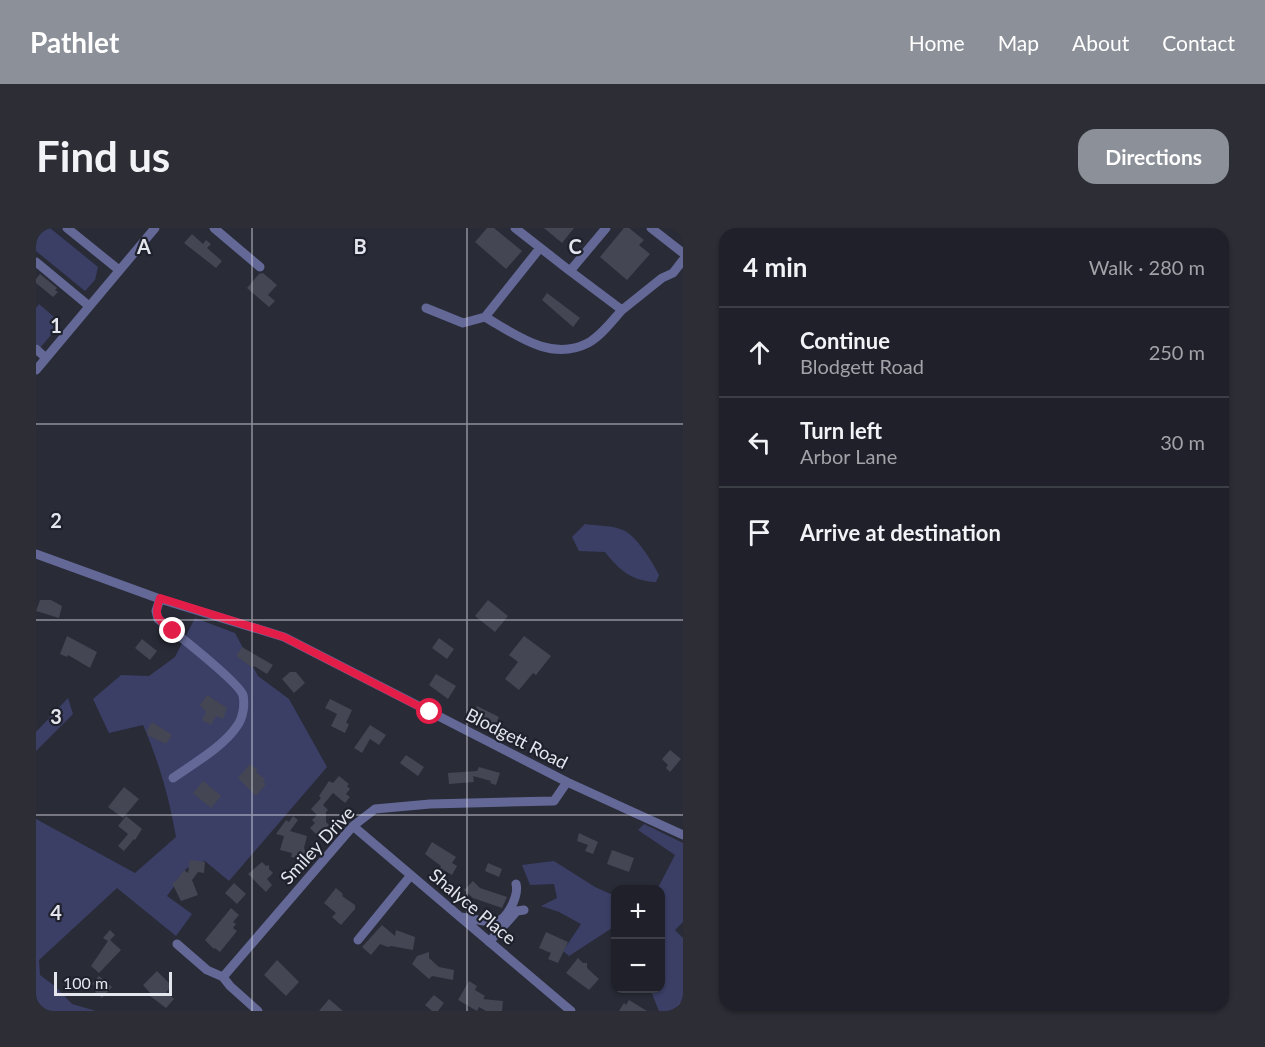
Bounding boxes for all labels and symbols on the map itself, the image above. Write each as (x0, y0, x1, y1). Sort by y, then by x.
text: A (136, 234, 151, 258)
text: B (353, 234, 367, 258)
text: C (568, 234, 582, 258)
text: 1 (50, 313, 62, 337)
text: 2 (50, 508, 62, 532)
route end (159, 617, 185, 643)
route start (416, 698, 442, 724)
street label: Blodgett Road (462, 703, 572, 773)
text: 3 (50, 704, 62, 728)
street label: Smiley Drive (275, 801, 359, 889)
street label: Shalyce Place (425, 863, 521, 949)
text: 4 (50, 900, 62, 924)
scale bar (54, 969, 172, 996)

